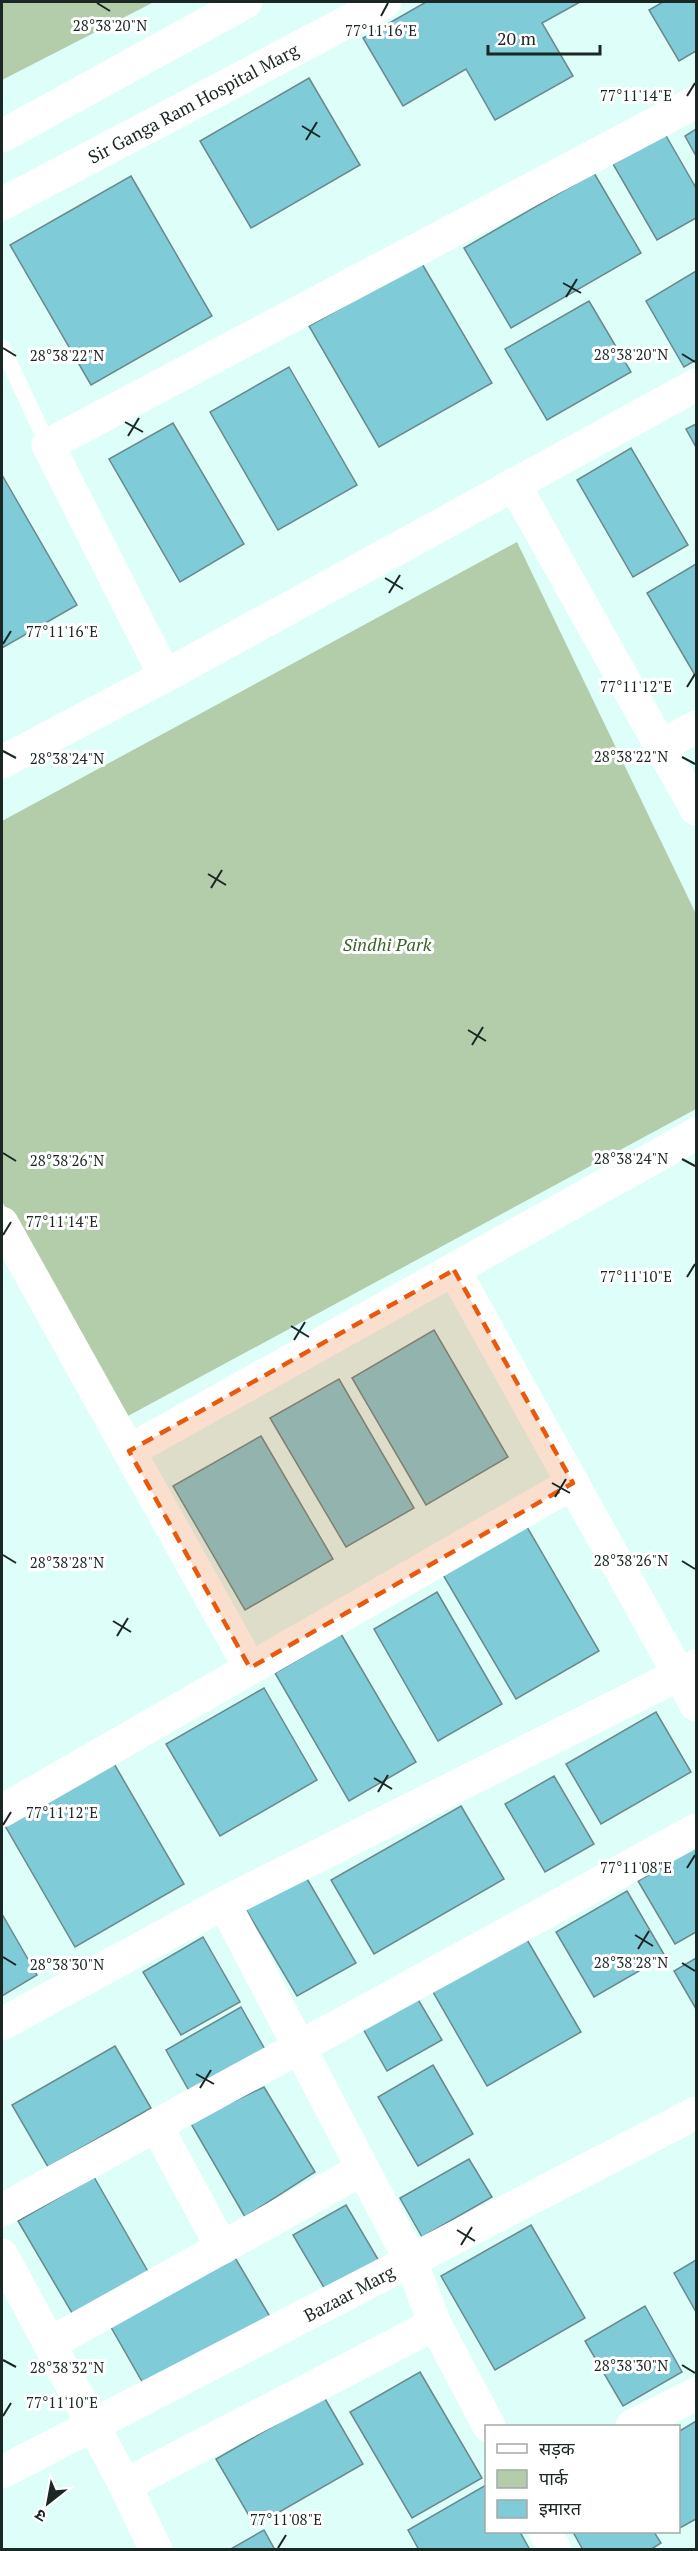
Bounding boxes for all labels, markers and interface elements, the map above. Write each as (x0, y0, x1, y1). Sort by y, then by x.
text: 28°38'20"N (73, 15, 147, 35)
scale bar (488, 18, 600, 56)
text: 77°11'16"E (345, 20, 417, 40)
text: 20 m (497, 26, 537, 50)
street label: Sir Ganga Ram Hospital Marg (84, 37, 303, 169)
text: 77°11'14"E (600, 85, 672, 105)
text: 28°38'20"N (594, 344, 668, 364)
text: 28°38'22"N (30, 345, 104, 365)
text: 77°11'16"E (26, 621, 98, 641)
text: 77°11'12"E (600, 676, 672, 696)
text: 28°38'22"N (594, 746, 668, 766)
text: 28°38'24"N (30, 748, 104, 768)
park label: Sindhi Park (343, 932, 432, 956)
text: 28°38'24"N (594, 1148, 668, 1168)
text: 28°38'26"N (30, 1150, 104, 1170)
text: 77°11'14"E (26, 1211, 98, 1231)
text: 77°11'10"E (600, 1266, 672, 1286)
text: 28°38'26"N (594, 1550, 668, 1570)
text: 28°38'28"N (30, 1552, 104, 1572)
text: 77°11'12"E (26, 1802, 98, 1822)
text: 77°11'08"E (600, 1857, 672, 1877)
text: 28°38'28"N (594, 1952, 668, 1972)
text: 28°38'30"N (30, 1954, 104, 1974)
street label: Bazaar Marg (299, 2259, 399, 2327)
text: 28°38'30"N (594, 2355, 668, 2375)
text: 28°38'32"N (30, 2357, 104, 2377)
text: 77°11'10"E (26, 2392, 98, 2412)
legend (485, 2425, 680, 2533)
text: सड़क (539, 2436, 576, 2460)
text: पार्क (539, 2466, 569, 2490)
north arrow (18, 2473, 78, 2533)
text: इमारत (539, 2496, 582, 2520)
text: उ (30, 2504, 50, 2528)
text: 77°11'08"E (250, 2509, 322, 2529)

